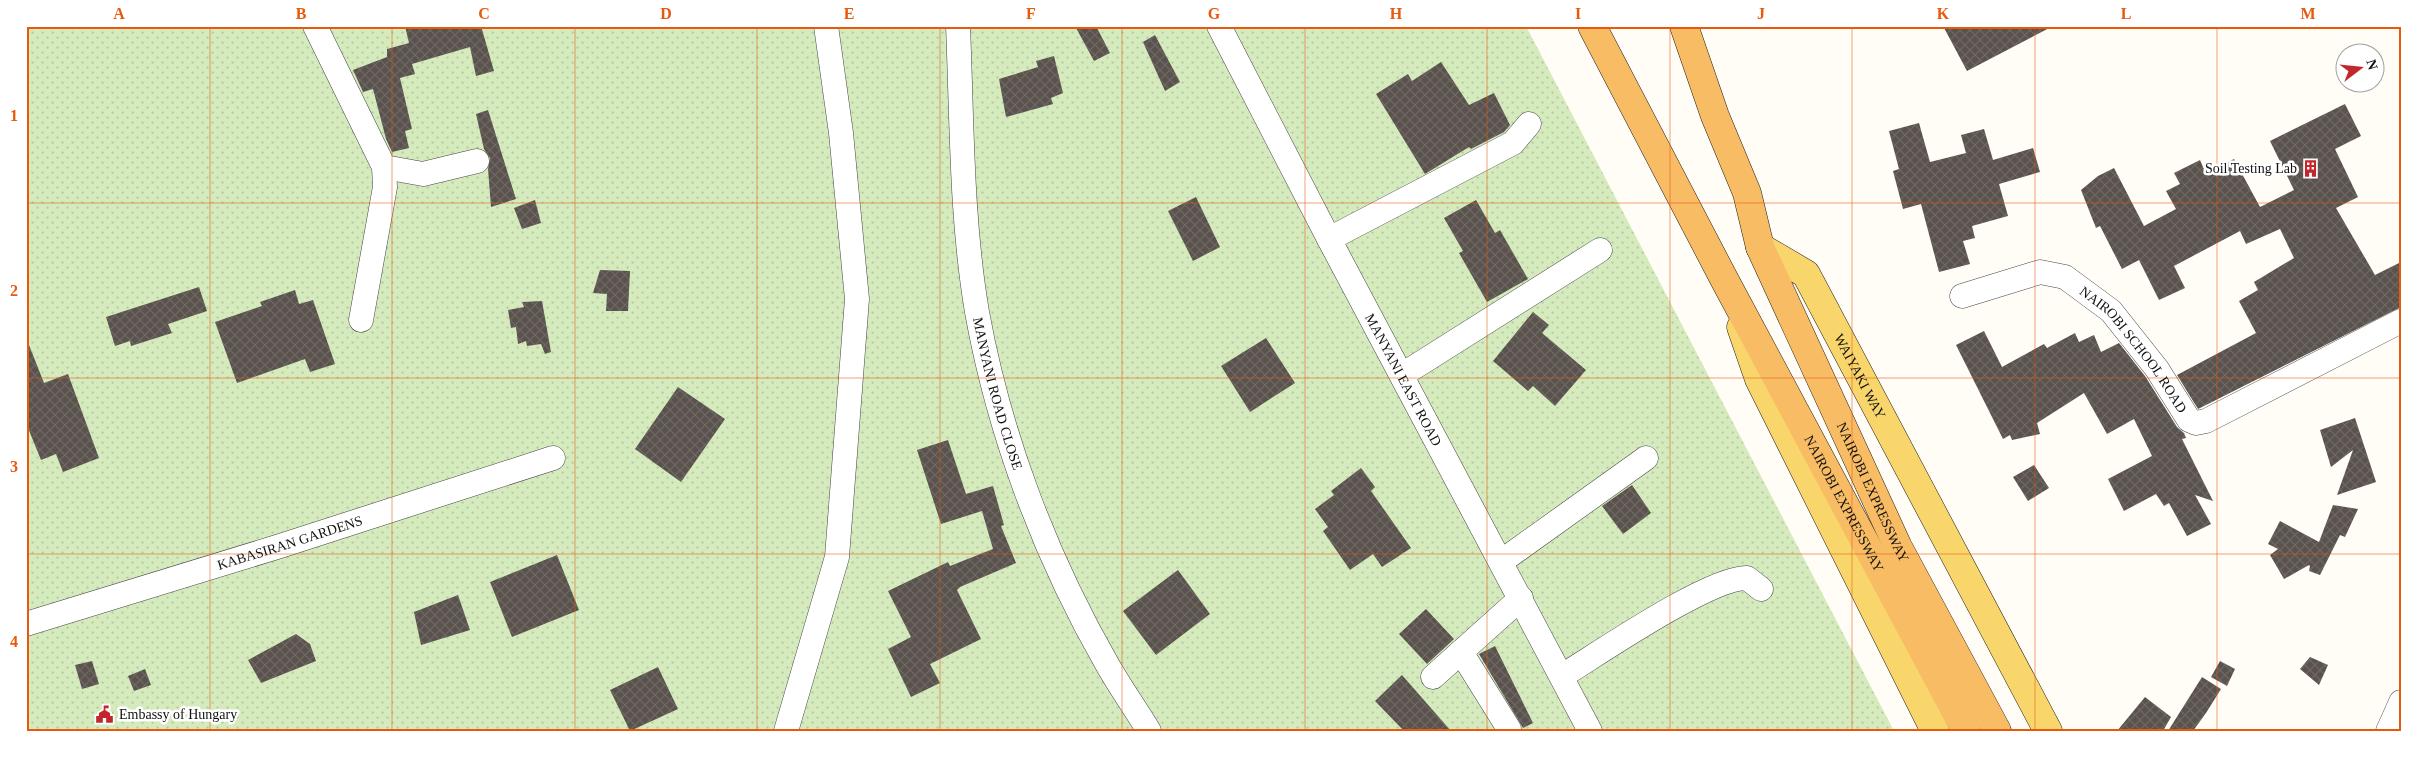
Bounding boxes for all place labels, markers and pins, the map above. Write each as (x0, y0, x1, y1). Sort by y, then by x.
building icon: Soil Testing Lab (2301, 158, 2321, 178)
place label: Soil Testing Lab (2205, 161, 2297, 176)
public building icon: Embassy of Hungary (95, 704, 115, 724)
place label: Embassy of Hungary (119, 707, 237, 722)

